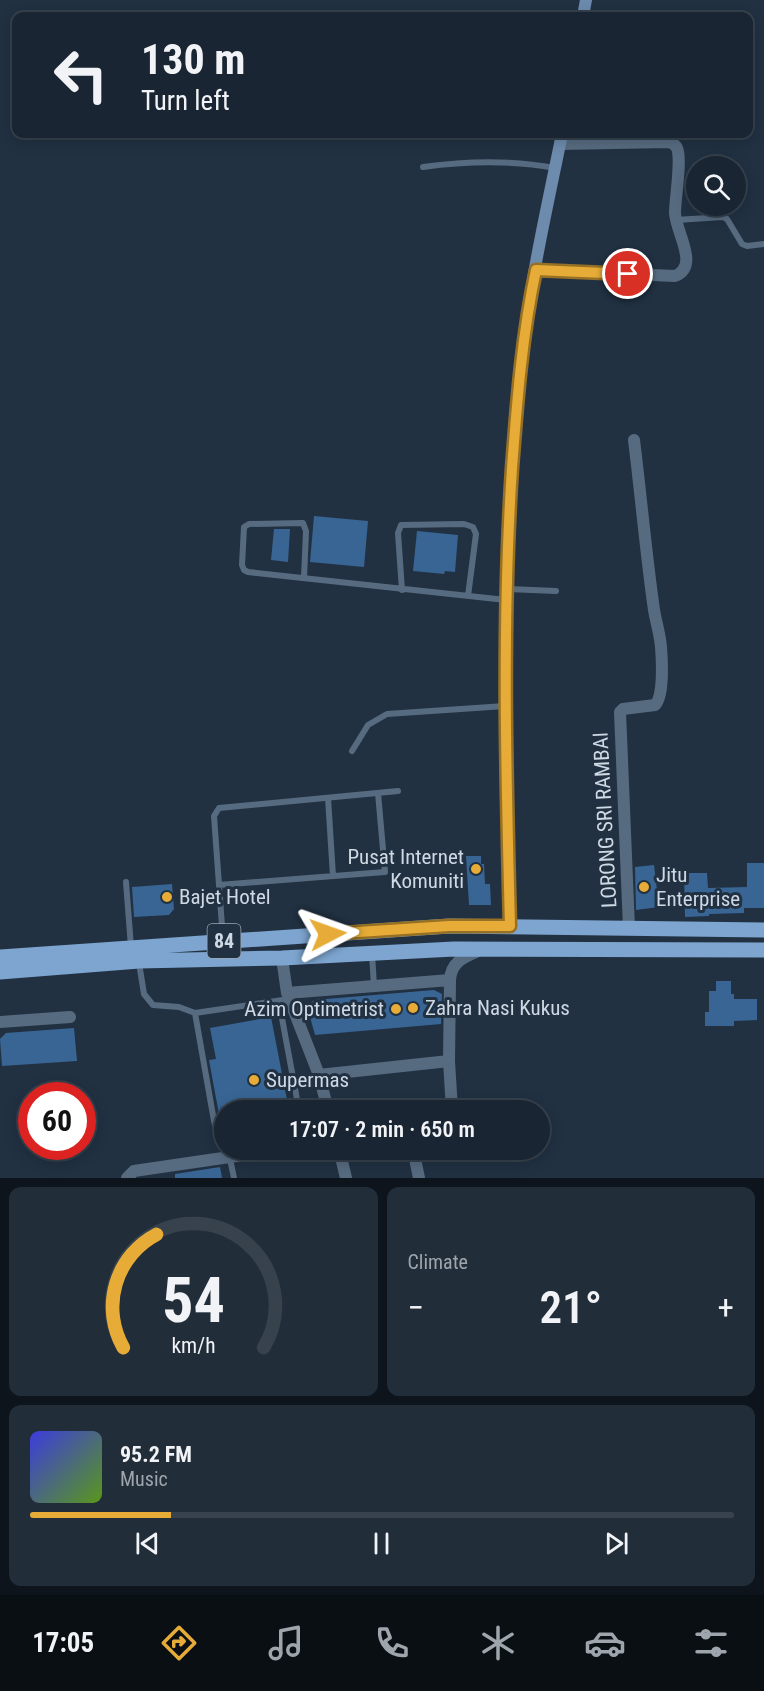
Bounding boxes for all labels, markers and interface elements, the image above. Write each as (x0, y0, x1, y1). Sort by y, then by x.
text: 130 m (141, 35, 246, 84)
icon: left (42, 36, 120, 114)
text: Turn left (141, 85, 230, 117)
map controls (686, 156, 746, 216)
button: search (686, 156, 746, 216)
pin (602, 248, 653, 299)
icon: arrive (611, 257, 644, 290)
street label: LORONG SRI RAMBAI (588, 731, 622, 909)
place label: Pusat Internet Komuniti (347, 845, 464, 893)
marker: Pusat Internet Komuniti (469, 862, 483, 876)
place label: Jitu Enterprise (656, 863, 740, 911)
marker: Jitu Enterprise (637, 880, 651, 894)
place label: Bajet Hotel (179, 885, 271, 909)
marker: Bajet Hotel (160, 890, 174, 904)
position arrow (296, 902, 360, 966)
road number: 84 (208, 924, 240, 958)
place label: Zahra Nasi Kukus (425, 996, 570, 1020)
place label: Azim Optimetrist (244, 997, 384, 1021)
marker: Zahra Nasi Kukus (406, 1001, 420, 1015)
marker: Azim Optimetrist (389, 1002, 403, 1016)
place label: Supermas (266, 1068, 349, 1092)
marker: Supermas (247, 1073, 261, 1087)
speed limit sign: 60 (18, 1082, 96, 1160)
text: 17:07 · 2 min · 650 m (289, 1117, 475, 1142)
text: Climate (408, 1250, 468, 1274)
text: 54 (162, 1264, 225, 1337)
text: 21° (539, 1281, 602, 1334)
text: − (408, 1288, 424, 1327)
text: + (718, 1288, 734, 1327)
text: km/h (171, 1334, 215, 1359)
text: 95.2 FM (120, 1442, 192, 1467)
text: Music (120, 1467, 168, 1491)
icon: previous (131, 1527, 164, 1560)
icon: pause (365, 1527, 398, 1560)
icon: next (600, 1527, 633, 1560)
icon: directions (158, 1622, 200, 1664)
icon: music (265, 1622, 307, 1664)
icon: phone (371, 1622, 413, 1664)
icon: climate (477, 1622, 519, 1664)
icon: car (584, 1622, 626, 1664)
icon: filters (690, 1622, 732, 1664)
text: 17:05 (32, 1627, 94, 1659)

